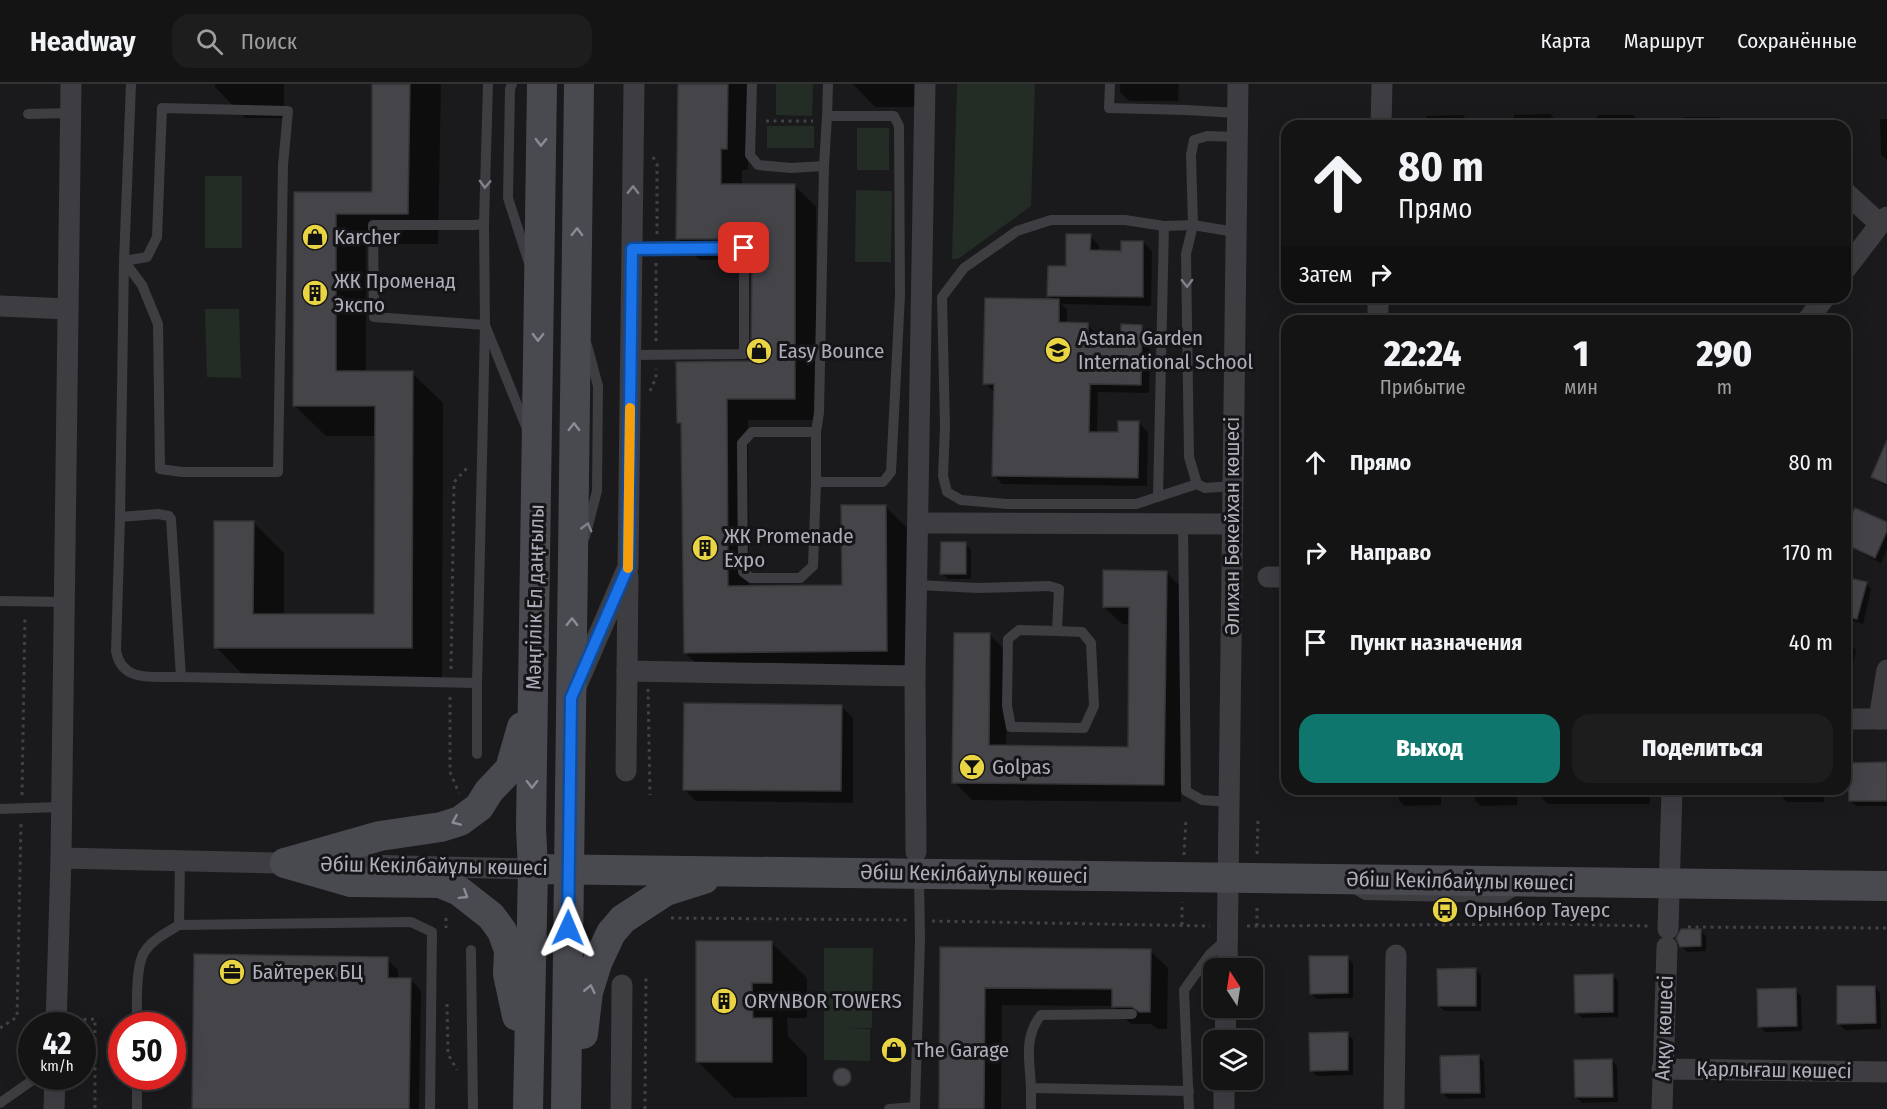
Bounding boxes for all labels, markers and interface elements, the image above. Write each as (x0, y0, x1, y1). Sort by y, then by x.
search box (172, 14, 592, 68)
text: Headway (30, 25, 136, 58)
icon: search (193, 25, 226, 58)
text: Поиск (241, 28, 297, 55)
text: Карта (1541, 28, 1591, 54)
text: Маршрут (1624, 28, 1704, 54)
text: Сохранённые (1737, 28, 1857, 54)
one-way arrow (535, 138, 547, 147)
text: 80 m (1398, 142, 1484, 192)
icon: ahead (1299, 144, 1377, 222)
one-way arrow (479, 180, 491, 189)
one-way arrow (627, 186, 639, 195)
text: Прямо (1398, 193, 1472, 225)
shop icon: Karcher (300, 222, 330, 252)
pin (718, 222, 769, 273)
place label: Karcher (334, 224, 400, 250)
one-way arrow (571, 227, 583, 236)
icon: arrive (727, 231, 760, 264)
icon: right (1364, 258, 1397, 291)
text: Затем (1299, 261, 1352, 288)
place label: ЖК Променад Экспо (334, 268, 456, 318)
building icon: ЖК Променад Экспо (300, 278, 330, 308)
one-way arrow (1180, 278, 1193, 287)
place label: Astana Garden International School (1078, 325, 1254, 375)
text: 22:24 (1384, 332, 1461, 376)
text: 1 (1573, 332, 1589, 376)
text: 290 (1697, 332, 1752, 376)
one-way arrow (532, 333, 544, 342)
school or university icon: Astana Garden International School (1043, 335, 1073, 365)
shop icon: Easy Bounce (744, 336, 774, 366)
place label: Easy Bounce (778, 338, 884, 364)
text: Прибытие (1380, 375, 1466, 399)
text: мин (1564, 375, 1598, 399)
text: m (1717, 375, 1732, 399)
street label: Әлихан Бөкейхан көшесі (1219, 417, 1245, 635)
one-way arrow (568, 422, 580, 431)
icon: ahead (1299, 446, 1332, 479)
text: Прямо (1350, 449, 1411, 476)
text: 80 m (1788, 449, 1833, 476)
street label: Мәңгілік Ел даңғылы (520, 504, 550, 690)
one-way arrow (580, 522, 593, 532)
place label: ЖК Promenade Expo (724, 523, 854, 573)
building icon: ЖК Promenade Expo (690, 533, 720, 563)
icon: right (1299, 536, 1332, 569)
text: Направо (1350, 539, 1431, 566)
text: 170 m (1782, 539, 1833, 566)
one-way arrow (566, 617, 578, 626)
icon: arrive (1299, 626, 1332, 659)
text: Пункт назначения (1350, 629, 1522, 656)
text: 40 m (1789, 629, 1833, 656)
button: Выход (1299, 714, 1560, 783)
button: Поделиться (1572, 714, 1833, 783)
bar icon: Golpas (957, 752, 987, 782)
place label: Golpas (992, 754, 1051, 780)
one-way arrow (526, 780, 538, 789)
one-way arrow (451, 814, 462, 826)
street label: Әбіш Кекілбайұлы көшесі (320, 851, 548, 881)
street label: Әбіш Кекілбайұлы көшесі (860, 859, 1088, 889)
street label: Әбіш Кекілбайұлы көшесі (1346, 866, 1574, 896)
one-way arrow (458, 887, 468, 899)
bus stop icon: Орынбор Тауерс (1430, 895, 1460, 925)
position arrow (536, 896, 600, 960)
place label: Орынбор Тауерс (1464, 897, 1610, 923)
office icon: Байтерек БЦ (217, 957, 247, 987)
north arrow (1203, 958, 1263, 1018)
map controls (1203, 958, 1263, 1090)
place label: Байтерек БЦ (252, 959, 363, 985)
street label: Аққу көшесі (1649, 975, 1679, 1081)
one-way arrow (583, 984, 596, 994)
building icon: ORYNBOR TOWERS (709, 986, 739, 1016)
place label: ORYNBOR TOWERS (744, 988, 902, 1014)
speed limit sign: 50 (108, 1012, 186, 1090)
text: 42 (43, 1026, 71, 1062)
button: layers (1203, 1030, 1263, 1090)
shop icon: The Garage (879, 1035, 909, 1065)
place label: The Garage (914, 1037, 1009, 1063)
street label: Қарлығаш көшесі (1696, 1056, 1852, 1084)
text: km/h (40, 1057, 74, 1075)

